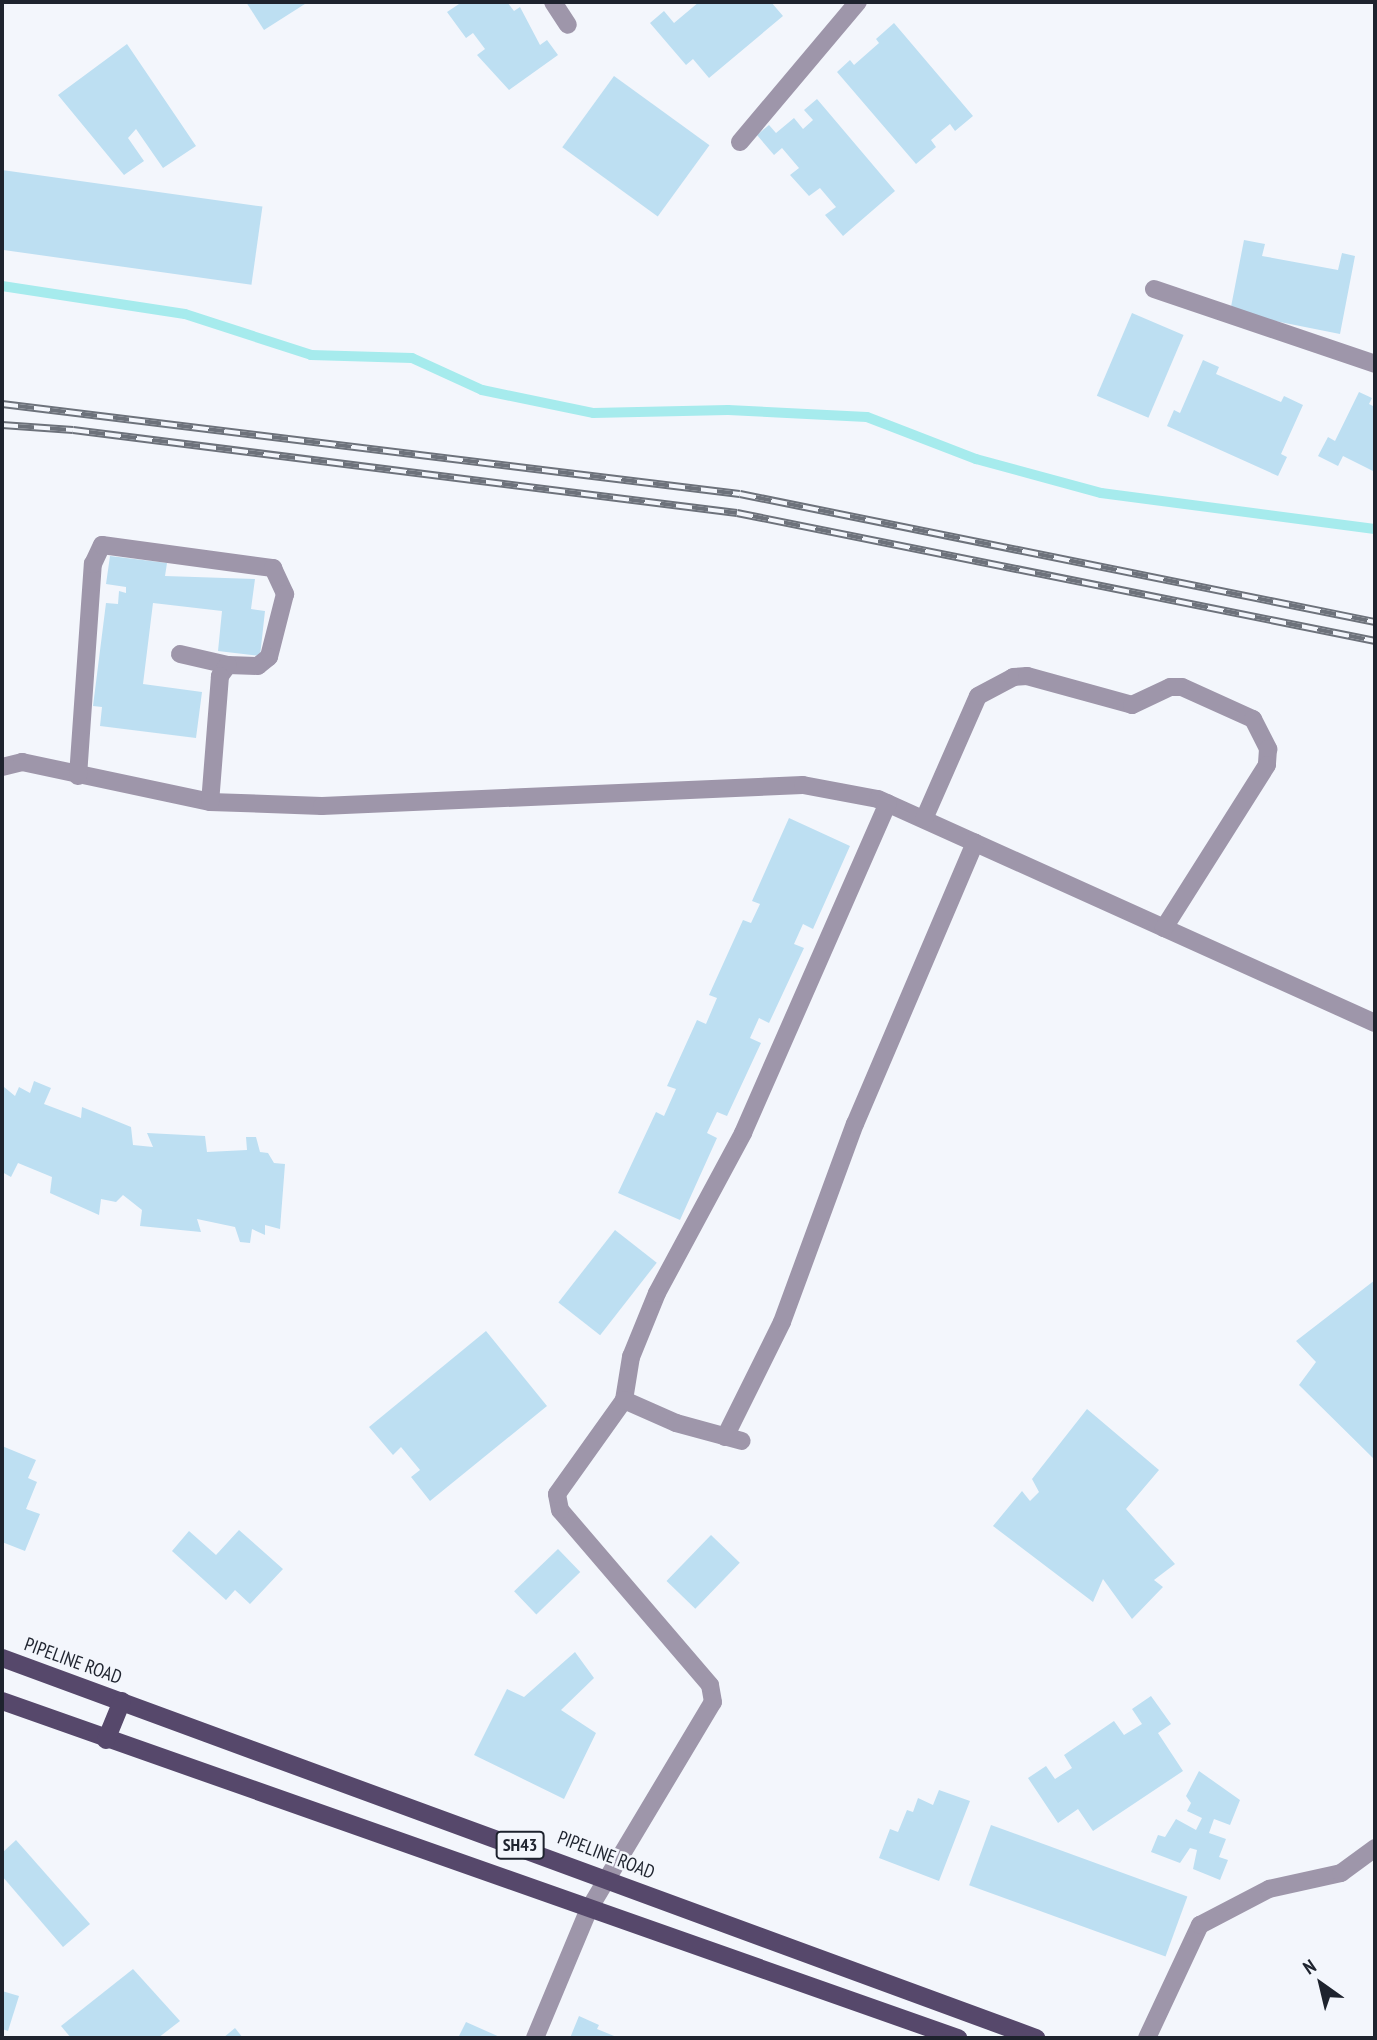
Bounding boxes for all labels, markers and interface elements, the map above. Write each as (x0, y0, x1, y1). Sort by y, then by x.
street label: PIPELINE ROAD (21, 1633, 125, 1689)
street label: PIPELINE ROAD (554, 1826, 658, 1884)
road number: SH43 (496, 1830, 544, 1859)
north arrow (1286, 1949, 1356, 2019)
text: N (1298, 1954, 1320, 1979)

